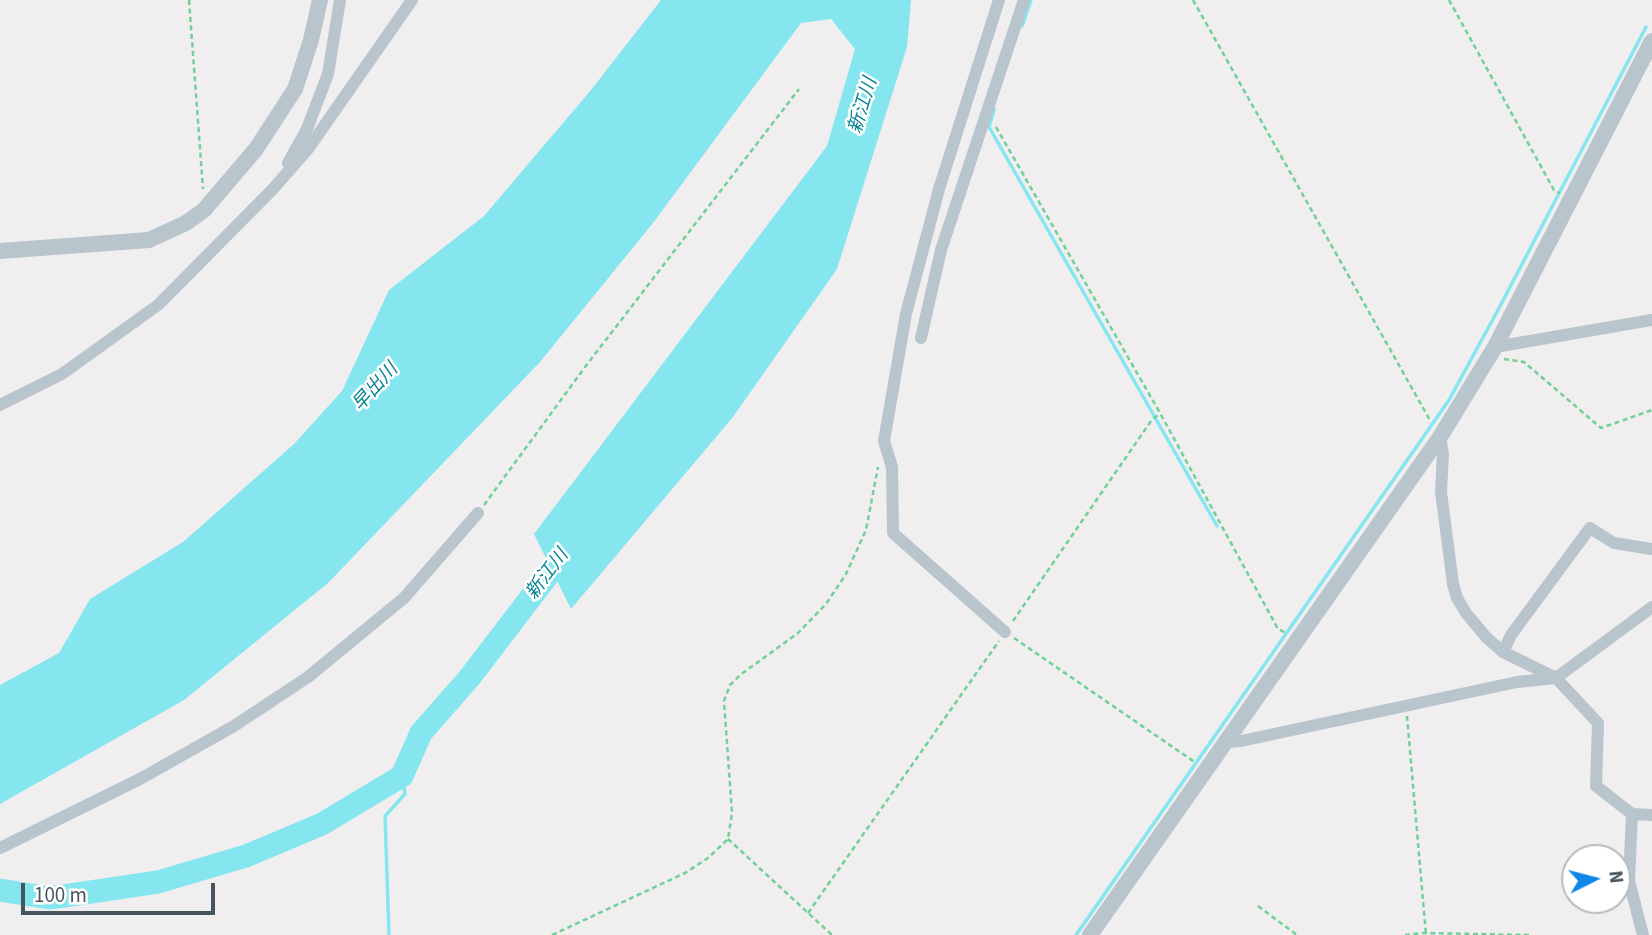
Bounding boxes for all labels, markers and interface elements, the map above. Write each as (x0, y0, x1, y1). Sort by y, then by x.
water label: 新江川 (845, 75, 883, 137)
water label: 早出川 (348, 359, 404, 417)
water label: 新江川 (522, 545, 574, 605)
north arrow (1561, 844, 1631, 914)
scale bar (24, 869, 219, 913)
text: N (1601, 869, 1629, 885)
text: 100 m (34, 880, 87, 910)

